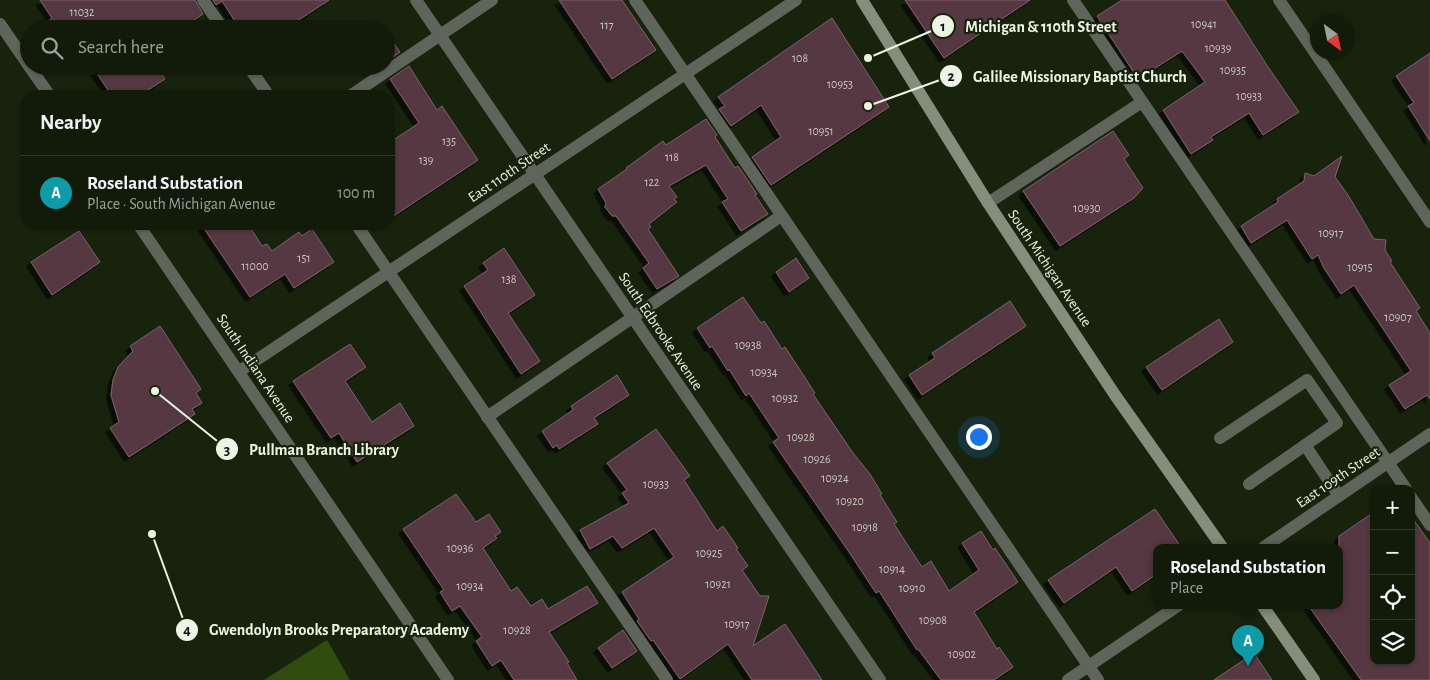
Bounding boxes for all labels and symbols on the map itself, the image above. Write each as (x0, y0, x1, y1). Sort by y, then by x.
house number: 11032 (70, 6, 95, 18)
callout: Michigan & 110th Street (931, 11, 1127, 42)
north arrow (1310, 15, 1355, 60)
house number: 10941 (1191, 18, 1217, 30)
house number: 117 (600, 19, 614, 31)
text: 1 (940, 19, 946, 34)
text: Michigan & 110th Street (965, 19, 1117, 35)
house number: 10939 (1205, 42, 1232, 54)
house number: 108 (792, 52, 808, 64)
callout: Galilee Missionary Baptist Church (939, 61, 1197, 92)
house number: 10935 (1220, 64, 1246, 76)
text: 2 (947, 69, 955, 84)
text: Galilee Missionary Baptist Church (973, 69, 1187, 86)
house number: 10953 (827, 78, 853, 90)
house number: 10933 (1236, 90, 1262, 102)
house number: 10951 (808, 125, 834, 137)
house number: 135 (442, 135, 456, 147)
street label: East 110th Street (466, 139, 553, 205)
house number: 118 (665, 151, 679, 163)
house number: 139 (419, 154, 434, 166)
house number: 122 (644, 176, 660, 188)
house number: 10930 (1073, 202, 1101, 214)
street label: South Michigan Avenue (1005, 207, 1094, 329)
house number: 10917 (1318, 227, 1344, 239)
house number: 151 (297, 252, 311, 264)
house number: 11000 (241, 260, 269, 272)
house number: 10915 (1347, 261, 1373, 273)
street label: South Edbrooke Avenue (616, 270, 706, 393)
house number: 138 (502, 273, 517, 285)
street label: South Indiana Avenue (214, 311, 297, 425)
house number: 10907 (1384, 311, 1412, 323)
house number: 10938 (735, 339, 762, 351)
house number: 10934 (751, 366, 778, 378)
house number: 10932 (772, 392, 799, 404)
your location (966, 424, 992, 450)
house number: 10928 (787, 431, 815, 443)
callout: Pullman Branch Library (214, 434, 409, 465)
text: Pullman Branch Library (249, 442, 400, 459)
text: 3 (224, 443, 230, 458)
street label: East 109th Street (1294, 444, 1383, 511)
house number: 10926 (803, 453, 831, 465)
house number: 10924 (821, 472, 849, 484)
house number: 10933 (643, 478, 669, 490)
house number: 10920 (836, 495, 864, 507)
house number: 10918 (852, 521, 878, 533)
house number: 10936 (447, 542, 474, 554)
house number: 10925 (696, 547, 722, 559)
house number: 10914 (879, 563, 905, 575)
house number: 10921 (705, 578, 731, 590)
house number: 10934 (457, 580, 484, 592)
house number: 10910 (899, 582, 925, 594)
callout: Gwendolyn Brooks Preparatory Academy (174, 614, 479, 645)
house number: 10908 (919, 614, 947, 626)
house number: 10917 (724, 618, 750, 630)
text: Gwendolyn Brooks Preparatory Academy (209, 622, 470, 639)
text: 4 (183, 623, 191, 638)
house number: 10928 (503, 624, 531, 636)
pin: A (1232, 625, 1264, 666)
house number: 10902 (948, 648, 976, 660)

